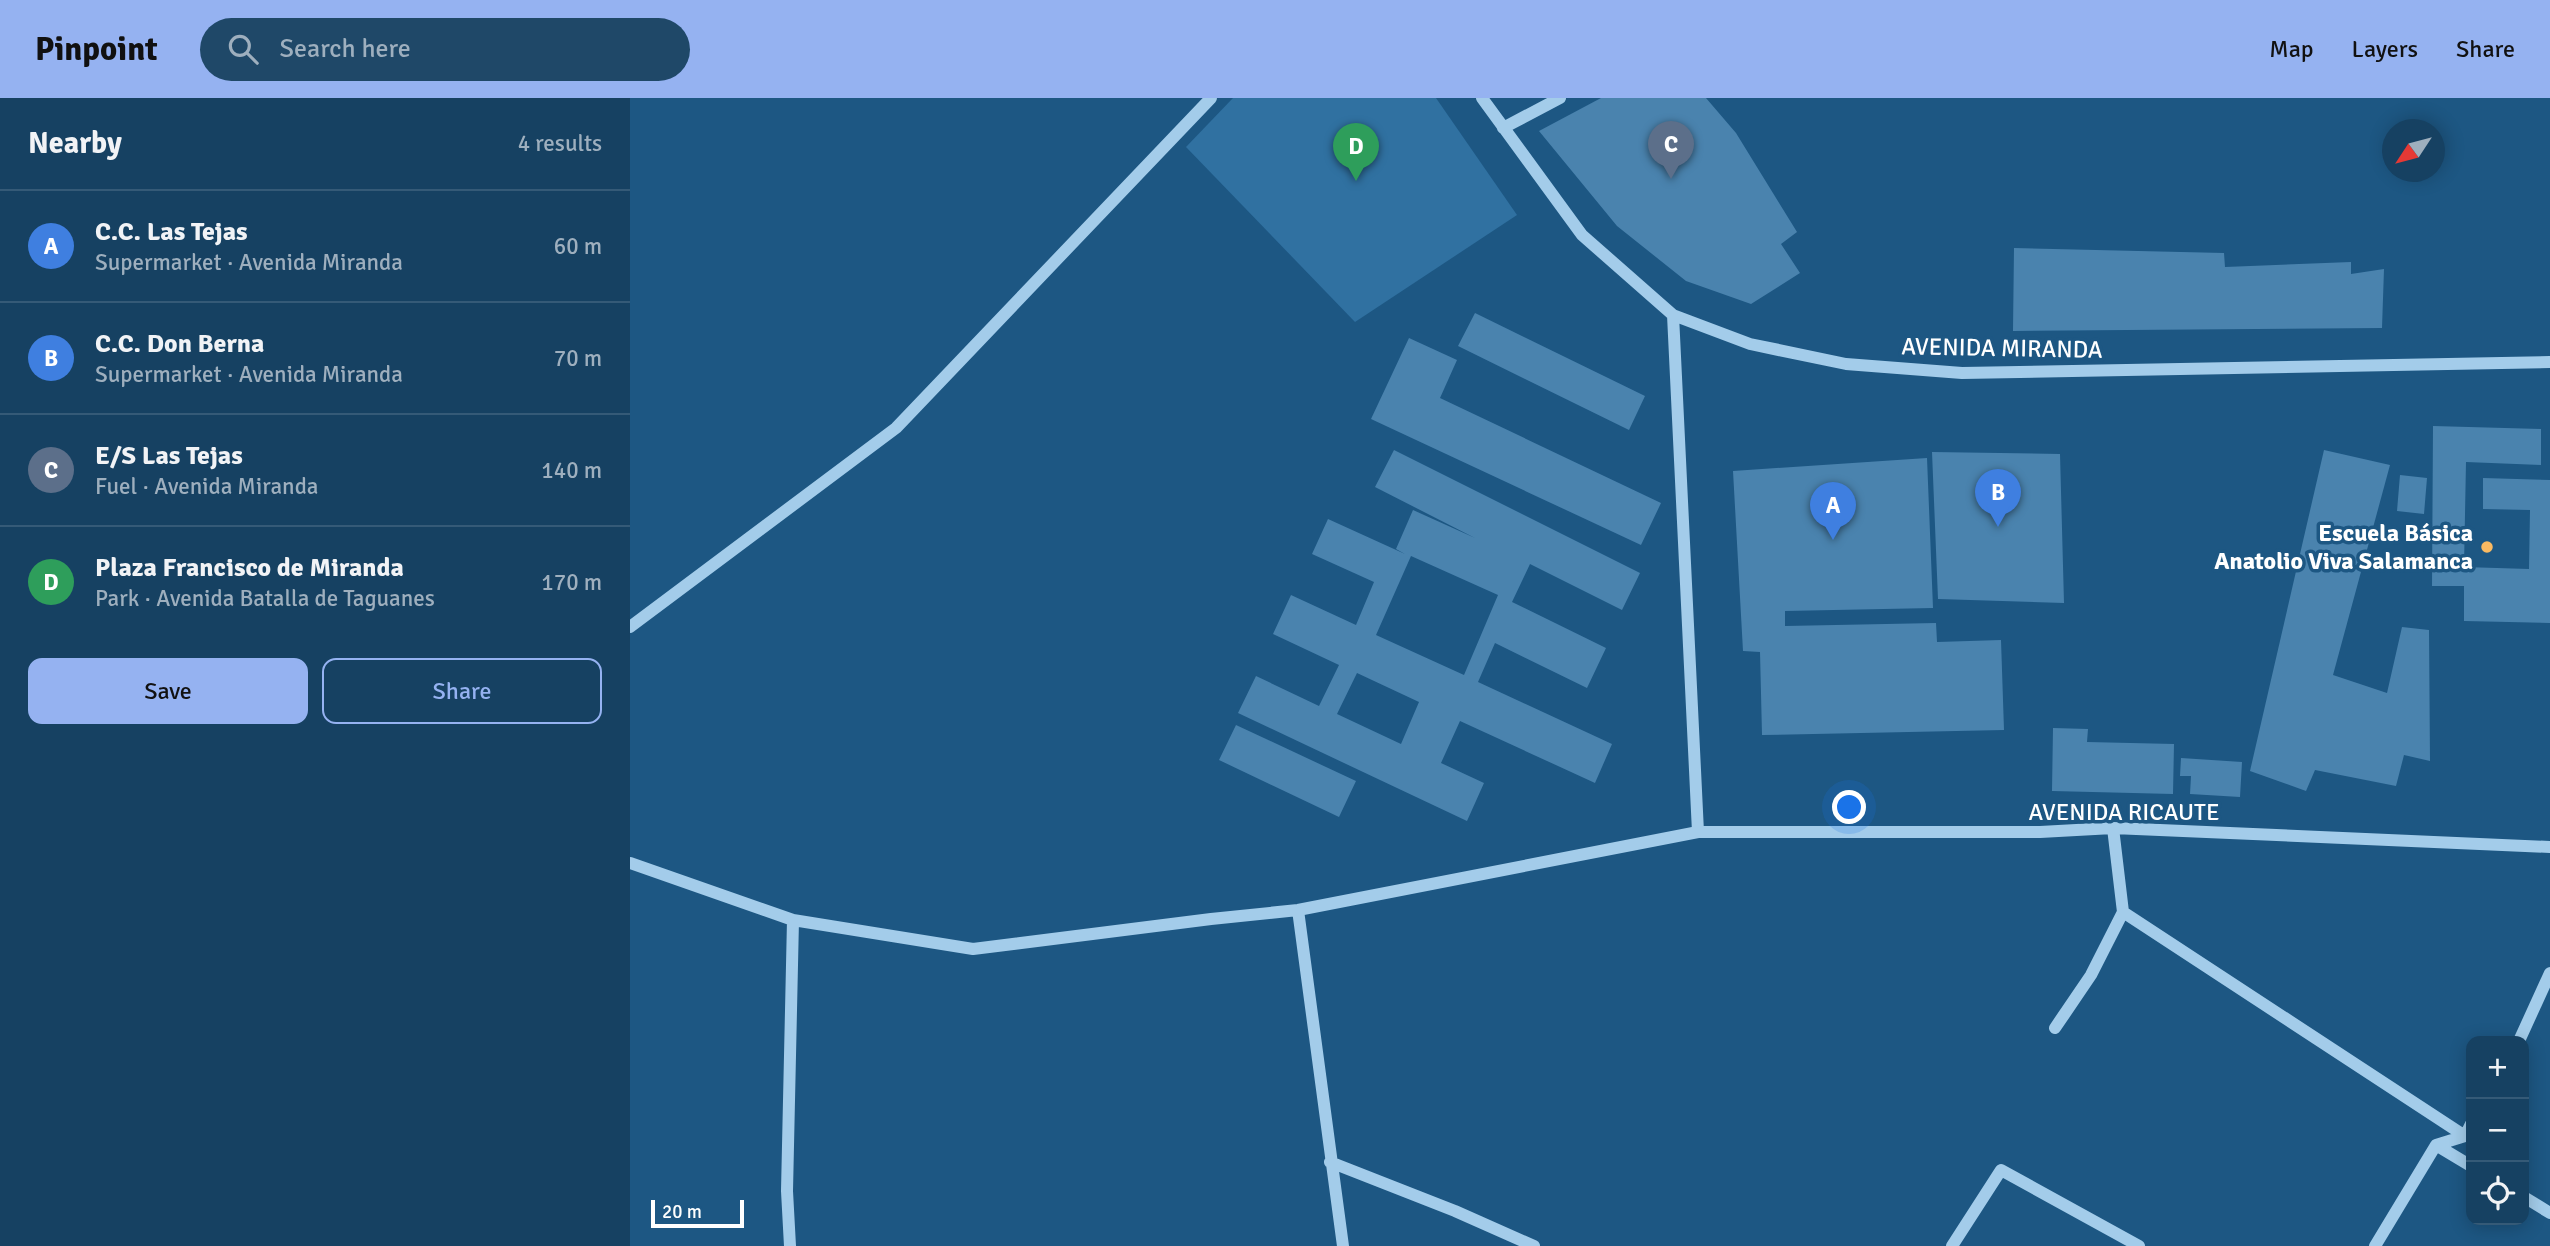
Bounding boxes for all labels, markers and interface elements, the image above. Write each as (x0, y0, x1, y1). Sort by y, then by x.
search box (200, 18, 690, 81)
text: Pinpoint (35, 29, 158, 70)
icon: search (224, 30, 262, 68)
text: Search here (280, 33, 411, 65)
text: Map (2269, 34, 2314, 64)
text: Layers (2352, 34, 2418, 64)
text: Share (2456, 34, 2515, 64)
north arrow (2382, 119, 2445, 182)
pin: C (1648, 121, 1694, 179)
pin: D (1333, 123, 1379, 181)
text: Nearby (28, 125, 122, 162)
text: 4 results (518, 129, 602, 158)
text: C.C. Las Tejas (95, 216, 248, 248)
text: A (44, 232, 58, 261)
text: 60 m (554, 232, 602, 261)
text: Supermarket · Avenida Miranda (95, 248, 403, 277)
text: C.C. Don Berna (95, 328, 264, 360)
street label: AVENIDA MIRANDA (1901, 331, 2103, 365)
text: B (44, 344, 58, 373)
text: 70 m (554, 344, 602, 373)
text: Supermarket · Avenida Miranda (95, 360, 403, 389)
text: E/S Las Tejas (95, 440, 243, 472)
text: C (44, 456, 58, 485)
text: 140 m (541, 456, 602, 485)
pin: B (1975, 469, 2021, 527)
text: Fuel · Avenida Miranda (95, 472, 319, 501)
pin: A (1810, 482, 1856, 540)
place label: Escuela Básica Anatolio Viva Salamanca (2214, 518, 2473, 576)
marker: Escuela Básica Anatolio Viva Salamanca (2479, 539, 2495, 555)
text: Plaza Francisco de Miranda (95, 552, 404, 584)
text: D (43, 568, 59, 597)
text: 170 m (541, 568, 602, 597)
text: Park · Avenida Batalla de Taguanes (95, 584, 435, 613)
button: Save (28, 658, 308, 724)
button: Share (322, 658, 602, 724)
your location (1832, 790, 1866, 824)
street label: AVENIDA RICAUTE (2029, 797, 2220, 827)
map controls (2466, 1036, 2529, 1225)
button: + (2466, 1036, 2529, 1099)
button: − (2466, 1099, 2529, 1162)
button: locate (2466, 1162, 2529, 1225)
scale bar (651, 1197, 744, 1229)
text: 20 m (662, 1200, 702, 1224)

